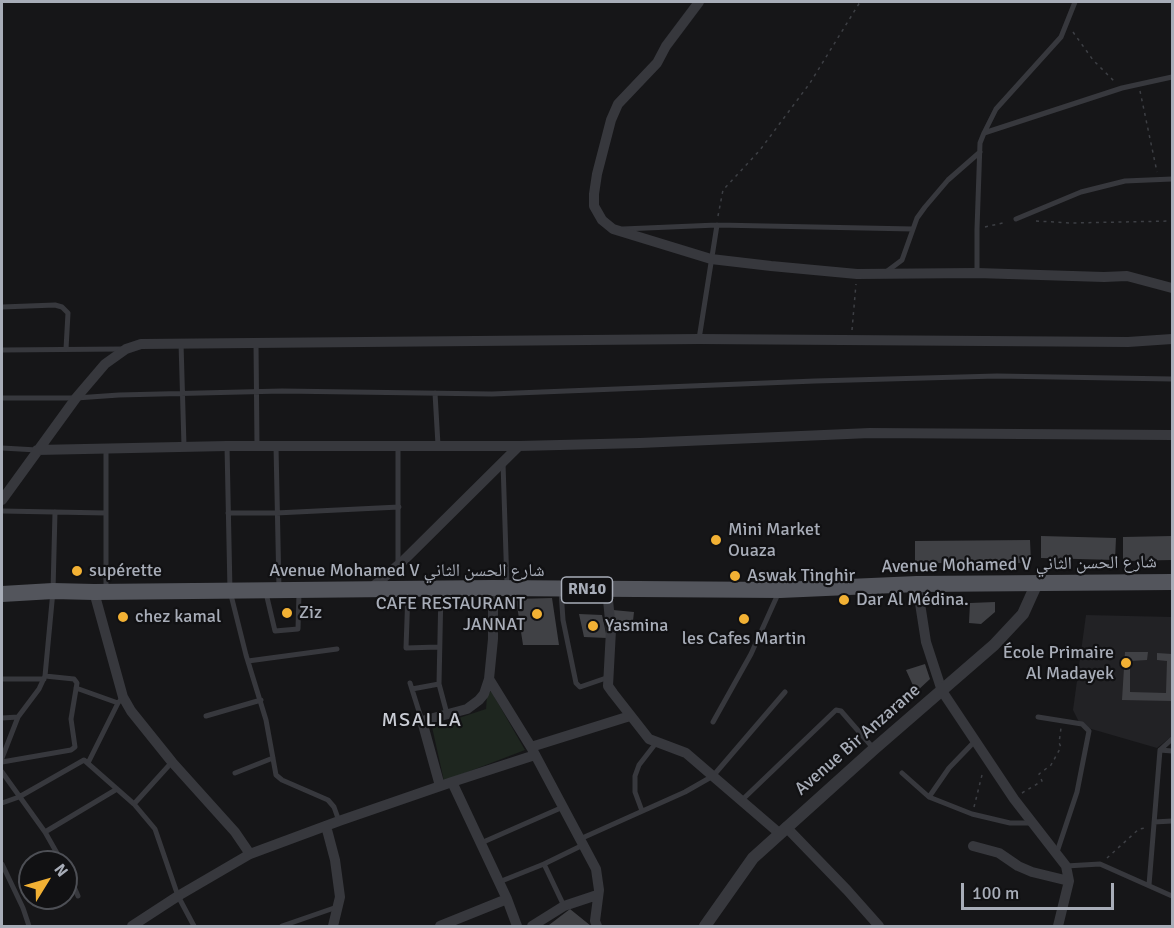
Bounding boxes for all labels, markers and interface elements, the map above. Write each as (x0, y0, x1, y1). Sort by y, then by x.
place label: Mini Market Ouaza (728, 519, 820, 562)
marker: Mini Market Ouaza (709, 533, 723, 547)
street label: Avenue Mohamed V شارع الحسن الثاني (881, 552, 1157, 578)
place label: supérette (89, 560, 162, 582)
street label: Avenue Mohamed V شارع الحسن الثاني (269, 560, 545, 582)
marker: supérette (70, 564, 84, 578)
place label: Aswak Tinghir (747, 565, 855, 587)
marker: Aswak Tinghir (728, 569, 742, 583)
road number: RN10 (562, 577, 612, 603)
place label: Dar Al Médina. (856, 589, 969, 611)
place label: CAFE RESTAURANT JANNAT (376, 593, 525, 636)
marker: Dar Al Médina. (837, 593, 851, 607)
place label: Ziz (299, 602, 322, 624)
place label: chez kamal (135, 606, 221, 628)
marker: Ziz (280, 606, 294, 620)
marker: CAFE RESTAURANT JANNAT (530, 607, 544, 621)
marker: chez kamal (116, 610, 130, 624)
marker: les Cafes Martin (737, 612, 751, 626)
place label: Yasmina (605, 615, 668, 637)
marker: Yasmina (586, 619, 600, 633)
place label: les Cafes Martin (682, 628, 806, 650)
place label: École Primaire Al Madayek (1003, 642, 1114, 684)
marker: École Primaire Al Madayek (1119, 656, 1133, 670)
street label: Avenue Bir Anzarane (791, 680, 925, 800)
district label: MSALLA (381, 709, 463, 733)
north arrow (18, 850, 78, 910)
text: N (49, 860, 72, 881)
scale bar (964, 871, 1117, 909)
text: 100 m (972, 882, 1019, 904)

